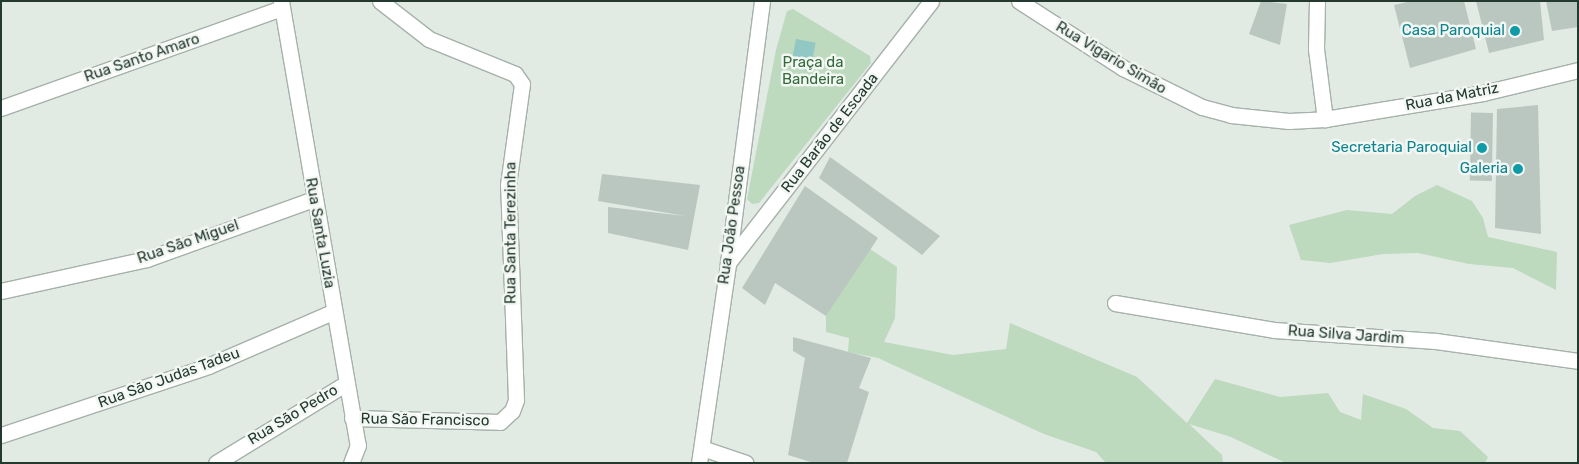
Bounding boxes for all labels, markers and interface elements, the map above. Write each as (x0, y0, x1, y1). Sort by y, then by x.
street label: Rua Vigario Simão (1052, 18, 1170, 98)
place label: Casa Paroquial (1402, 22, 1505, 40)
marker: Casa Paroquial (1509, 25, 1521, 37)
street label: Rua Santo Amaro (82, 30, 202, 86)
park label: Praça da Bandeira (782, 53, 844, 88)
street label: Rua Barão de Escada (778, 70, 882, 196)
street label: Rua da Matriz (1404, 79, 1500, 115)
place label: Secretaria Paroquial (1331, 139, 1472, 157)
marker: Secretaria Paroquial (1476, 142, 1488, 154)
place label: Galeria (1460, 160, 1508, 178)
street label: Rua Santa Terezinha (502, 162, 520, 304)
marker: Galeria (1512, 163, 1524, 175)
street label: Rua João Pessoa (715, 165, 749, 285)
street label: Rua Santa Luzia (301, 176, 339, 290)
street label: Rua São Miguel (135, 216, 241, 268)
street label: Rua Silva Jardim (1287, 322, 1405, 348)
street label: Rua São Judas Tadeu (96, 344, 242, 412)
street label: Rua São Pedro (245, 381, 341, 449)
street label: Rua São Francisco (361, 410, 489, 430)

